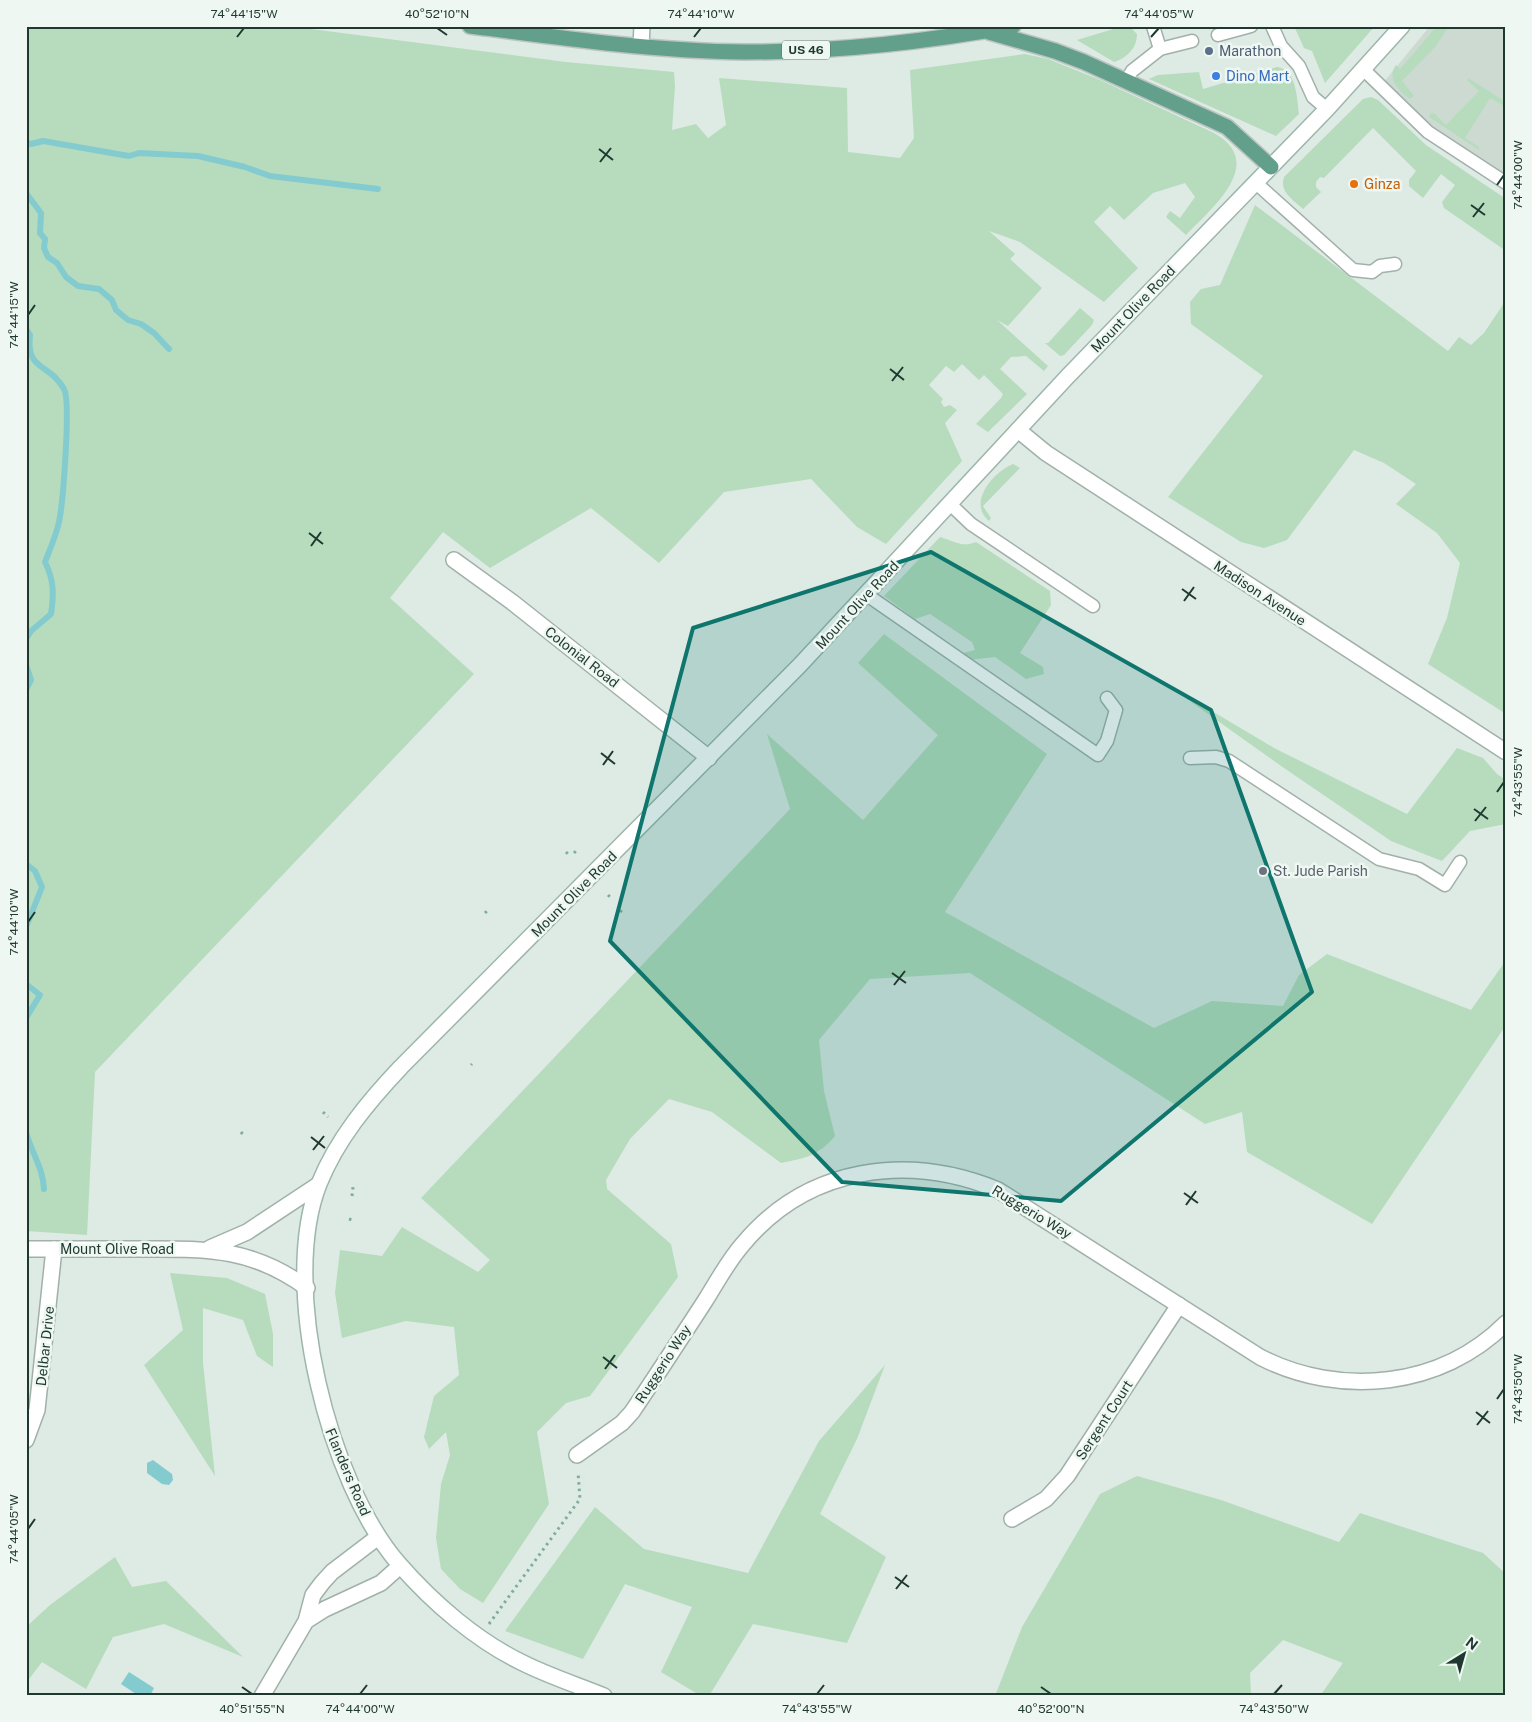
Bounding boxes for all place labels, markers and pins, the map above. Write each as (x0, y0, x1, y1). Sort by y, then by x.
place label: Marathon (1219, 43, 1281, 59)
marker: Marathon (1203, 45, 1215, 57)
place label: Dino Mart (1226, 68, 1289, 84)
marker: Dino Mart (1210, 70, 1222, 82)
place label: Ginza (1364, 176, 1400, 192)
marker: Ginza (1348, 178, 1360, 190)
place label: St. Jude Parish (1273, 863, 1368, 879)
marker: St. Jude Parish (1257, 865, 1269, 877)

